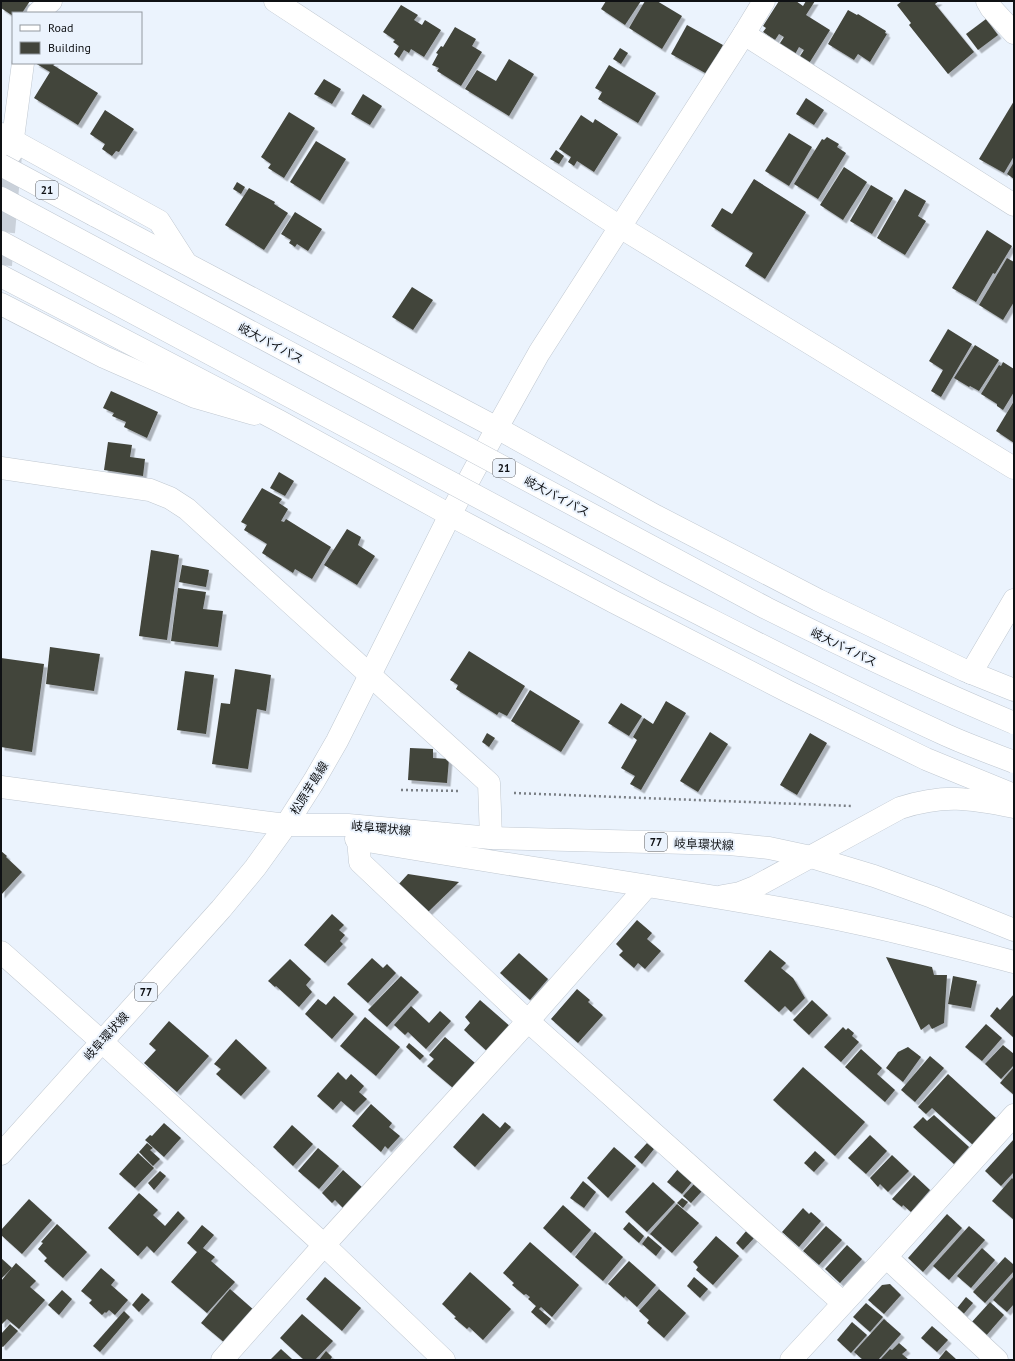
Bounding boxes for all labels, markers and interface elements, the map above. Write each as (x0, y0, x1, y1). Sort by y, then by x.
legend (12, 12, 142, 64)
text: Road (48, 20, 73, 35)
text: Building (48, 40, 91, 55)
road number: 21 (36, 181, 58, 199)
street label: 岐大バイパス (236, 320, 306, 366)
road number: 21 (493, 459, 515, 477)
street label: 岐大バイパス (522, 473, 592, 519)
street label: 岐大バイパス (808, 625, 880, 669)
street label: 松原芋島線 (287, 759, 331, 817)
street label: 岐阜環状線 (350, 818, 412, 838)
road number: 77 (645, 833, 667, 851)
street label: 岐阜環状線 (674, 835, 734, 853)
road number: 77 (135, 983, 157, 1001)
street label: 岐阜環状線 (80, 1009, 132, 1063)

